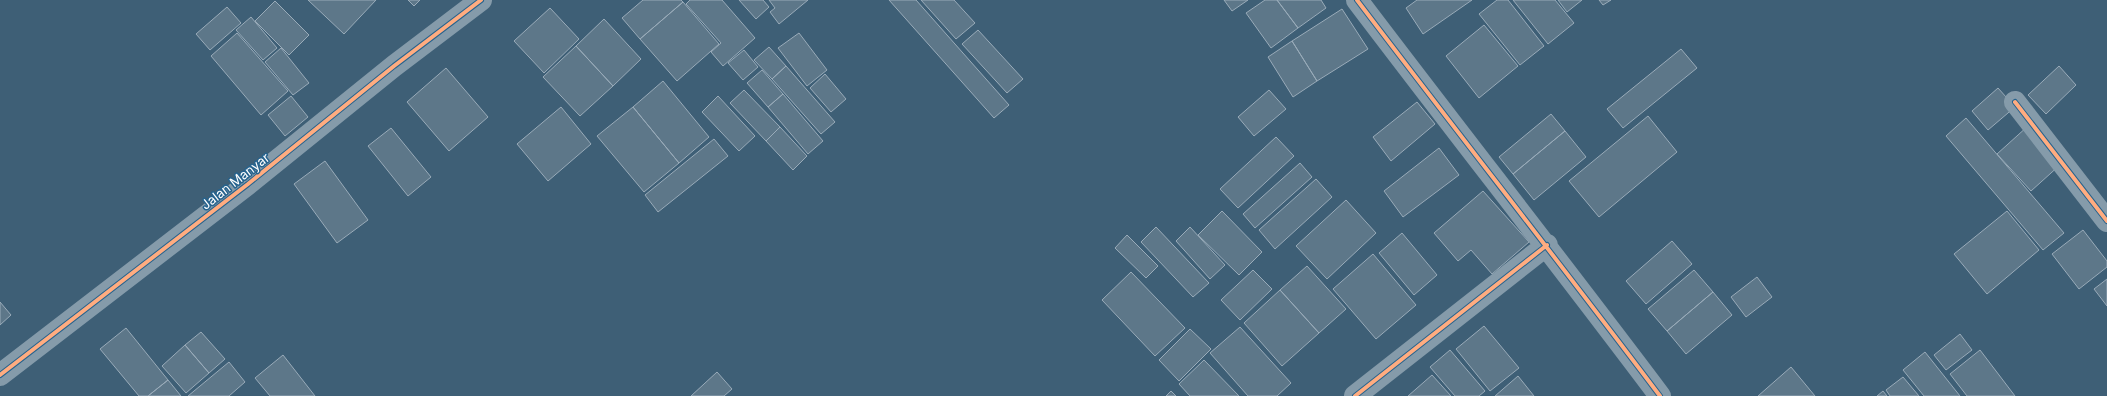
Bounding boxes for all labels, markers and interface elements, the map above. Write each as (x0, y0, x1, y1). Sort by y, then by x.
street label: Jalan Manyar (198, 149, 273, 213)

